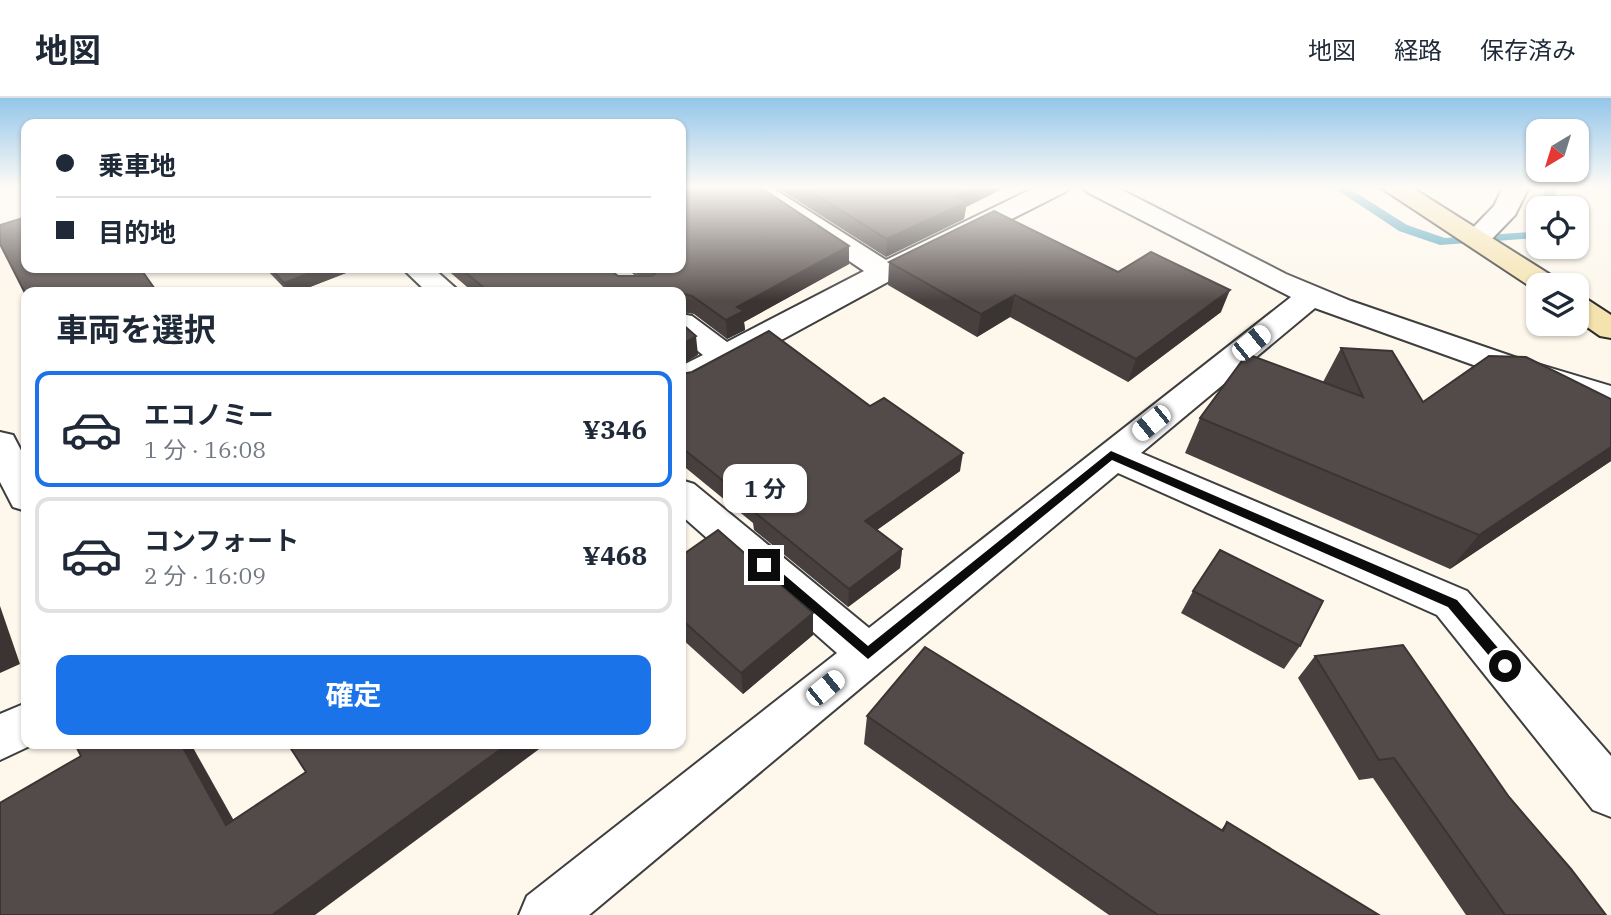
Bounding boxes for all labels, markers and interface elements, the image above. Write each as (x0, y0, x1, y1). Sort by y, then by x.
text: 地図 (35, 28, 101, 71)
text: 地図 (1308, 34, 1356, 66)
text: 経路 (1394, 34, 1442, 66)
text: 保存済み (1480, 34, 1576, 66)
north arrow (1526, 119, 1589, 182)
map controls (1526, 119, 1589, 336)
text: 乗車地 (98, 148, 176, 182)
button: locate (1526, 196, 1589, 259)
text: 目的地 (98, 215, 176, 249)
button: layers (1526, 273, 1589, 336)
text: 車両を選択 (56, 308, 216, 350)
car (1229, 322, 1274, 364)
text: エコノミー (144, 397, 274, 431)
icon: car (60, 398, 123, 461)
car (1129, 402, 1174, 444)
text: ¥346 (582, 412, 647, 446)
text: 1 分 · 16:08 (144, 434, 266, 464)
callout: 1 分 (722, 463, 806, 512)
text: 1 分 (744, 473, 786, 503)
text: コンフォート (144, 523, 299, 557)
icon: car (60, 524, 123, 587)
text: ¥468 (582, 538, 647, 572)
route end (748, 549, 780, 581)
text: 2 分 · 16:09 (144, 560, 266, 590)
route start (1489, 650, 1521, 682)
button: 確定 (56, 655, 651, 735)
car (803, 667, 848, 709)

